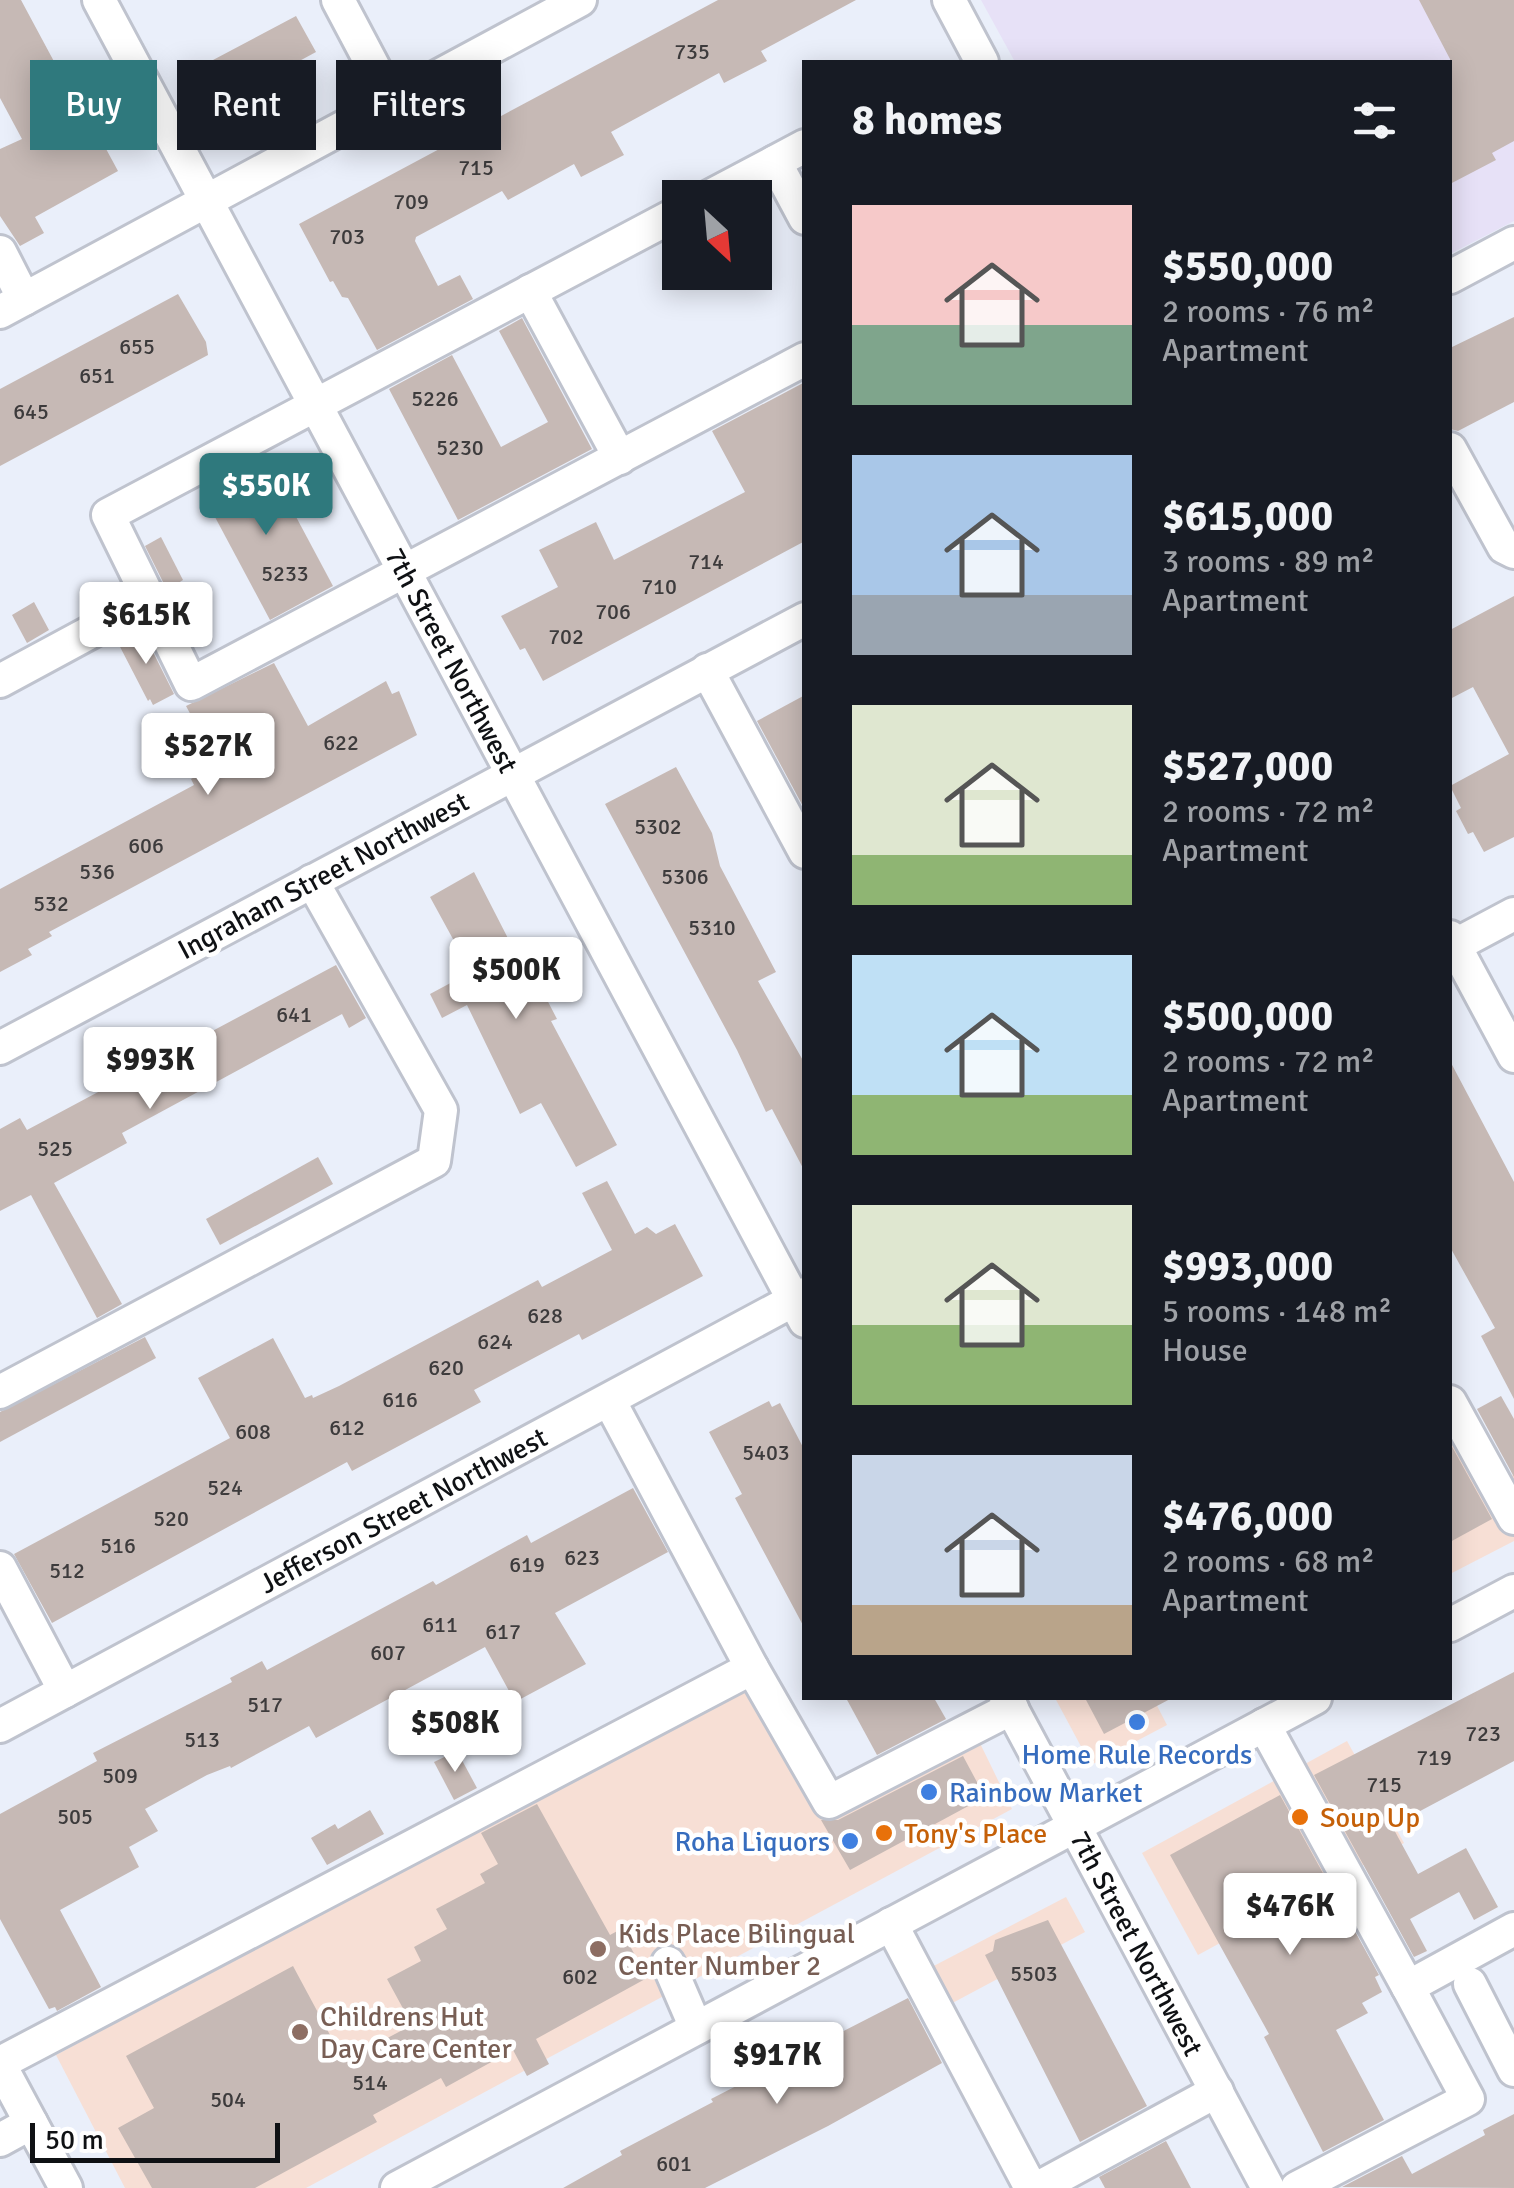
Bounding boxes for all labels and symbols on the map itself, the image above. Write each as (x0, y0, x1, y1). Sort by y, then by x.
house number: 735 (674, 38, 710, 65)
house number: 715 (458, 154, 494, 181)
north arrow (662, 180, 772, 290)
house number: 709 (393, 188, 429, 215)
house number: 703 (329, 223, 365, 250)
house number: 655 (119, 333, 155, 360)
house number: 651 (79, 362, 115, 389)
house number: 5226 (411, 385, 459, 412)
house number: 645 (13, 398, 49, 425)
house number: 5230 (436, 434, 484, 461)
pin: $550K (196, 453, 336, 538)
street label: 7th Street Northwest (377, 542, 525, 779)
house number: 714 (688, 548, 724, 575)
house number: 5233 (261, 560, 309, 587)
house number: 710 (641, 573, 677, 600)
pin: $615K (76, 582, 216, 667)
house number: 706 (595, 598, 631, 625)
house number: 702 (548, 623, 584, 650)
pin: $527K (138, 713, 278, 798)
house number: 622 (323, 729, 359, 756)
street label: Ingraham Street Northwest (172, 785, 475, 967)
house number: 5302 (634, 813, 682, 840)
house number: 606 (128, 832, 164, 859)
house number: 536 (79, 858, 115, 885)
house number: 5306 (661, 863, 709, 890)
house number: 532 (33, 890, 69, 917)
house number: 5310 (688, 914, 736, 941)
pin: $500K (446, 937, 586, 1022)
house number: 641 (276, 1001, 312, 1028)
pin: $993K (80, 1027, 220, 1112)
house number: 525 (37, 1135, 73, 1162)
house number: 628 (527, 1302, 563, 1329)
house number: 624 (477, 1328, 513, 1355)
house number: 620 (428, 1354, 464, 1381)
house number: 616 (382, 1386, 418, 1413)
house number: 612 (329, 1414, 365, 1441)
house number: 608 (235, 1418, 271, 1445)
street label: Jefferson Street Northwest (254, 1420, 553, 1601)
house number: 5403 (742, 1439, 790, 1466)
house number: 524 (207, 1474, 243, 1501)
house number: 520 (153, 1505, 189, 1532)
house number: 516 (100, 1532, 136, 1559)
house number: 623 (564, 1544, 600, 1571)
house number: 619 (509, 1551, 545, 1578)
house number: 512 (49, 1557, 85, 1584)
house number: 611 (422, 1611, 458, 1638)
house number: 617 (485, 1618, 521, 1645)
house number: 607 (370, 1639, 406, 1666)
pin: $508K (385, 1690, 525, 1775)
house number: 517 (247, 1691, 283, 1718)
marker: Home Rule Records (1126, 1711, 1148, 1733)
house number: 723 (1465, 1720, 1501, 1747)
house number: 513 (184, 1726, 220, 1753)
place label: Home Rule Records (1022, 1738, 1252, 1772)
house number: 719 (1416, 1744, 1452, 1771)
house number: 509 (102, 1762, 138, 1789)
house number: 715 (1366, 1771, 1402, 1798)
place label: Rainbow Market (949, 1776, 1143, 1810)
marker: Rainbow Market (918, 1781, 940, 1803)
place label: Soup Up (1320, 1801, 1420, 1835)
house number: 505 (57, 1803, 93, 1830)
marker: Soup Up (1289, 1806, 1311, 1828)
place label: Tony's Place (904, 1817, 1047, 1851)
marker: Tony's Place (873, 1822, 895, 1844)
place label: Roha Liquors (675, 1825, 830, 1859)
street label: 7th Street Northwest (1062, 1825, 1210, 2062)
marker: Roha Liquors (839, 1830, 861, 1852)
pin: $476K (1220, 1873, 1360, 1958)
place label: Kids Place Bilingual Center Number 2 (618, 1917, 855, 1983)
marker: Kids Place Bilingual Center Number 2 (587, 1938, 609, 1960)
house number: 5503 (1010, 1960, 1058, 1987)
house number: 602 (562, 1963, 598, 1990)
place label: Childrens Hut Day Care Center (320, 2000, 512, 2066)
marker: Childrens Hut Day Care Center (289, 2021, 311, 2043)
pin: $917K (707, 2022, 847, 2107)
house number: 514 (352, 2069, 388, 2096)
house number: 504 (210, 2086, 246, 2113)
scale bar (30, 2118, 280, 2162)
house number: 601 (656, 2150, 692, 2177)

